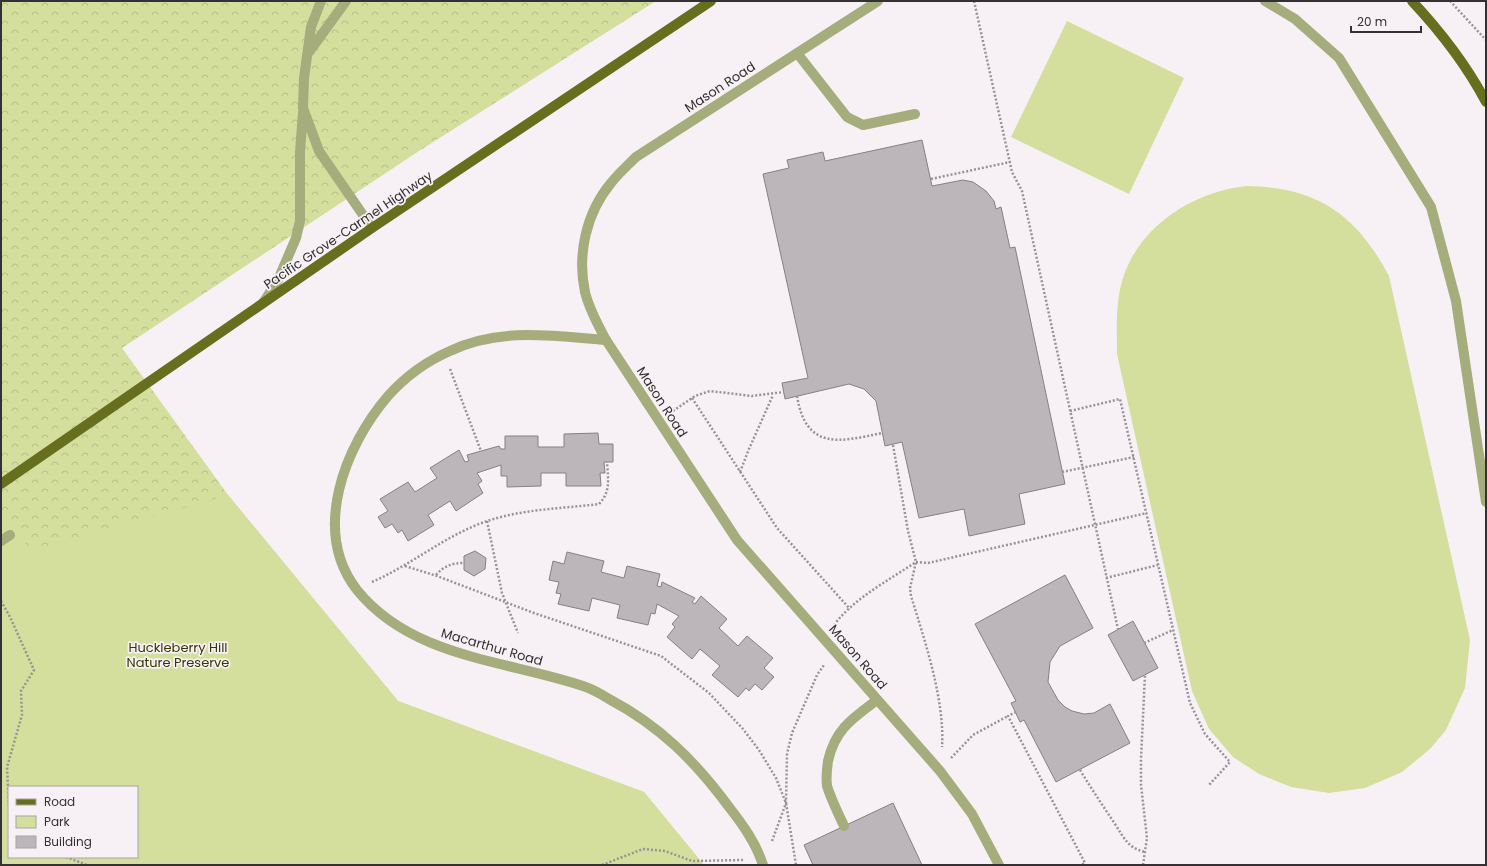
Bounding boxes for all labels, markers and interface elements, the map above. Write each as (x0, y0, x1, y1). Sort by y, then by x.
scale bar (1351, 8, 1421, 34)
text: 20 m (1357, 13, 1387, 30)
street label: Mason Road (681, 57, 759, 117)
street label: Pacific Grove-Carmel Highway (260, 166, 437, 294)
street label: Mason Road (632, 363, 692, 441)
street label: Mason Road (824, 620, 892, 694)
street label: Macarthur Road (439, 623, 545, 671)
park label: Huckleberry Hill Nature Preserve (127, 638, 229, 672)
legend (8, 786, 138, 858)
text: Road (44, 793, 75, 810)
text: Park (44, 813, 71, 830)
text: Building (44, 833, 92, 850)

